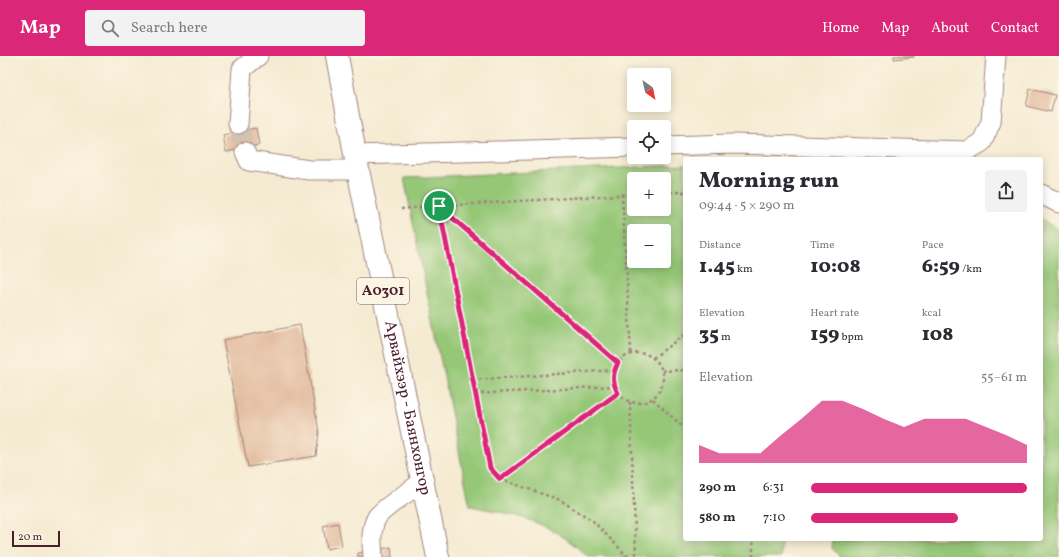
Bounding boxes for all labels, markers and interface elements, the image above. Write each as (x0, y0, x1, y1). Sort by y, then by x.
search box (85, 10, 365, 46)
text: Map (20, 15, 61, 41)
icon: search (99, 17, 121, 39)
text: Search here (131, 18, 208, 39)
text: Home (822, 19, 859, 38)
text: Map (881, 19, 909, 38)
text: About (931, 19, 969, 38)
text: Contact (991, 19, 1039, 38)
north arrow (627, 68, 671, 112)
map controls (627, 68, 671, 268)
button: locate (627, 120, 671, 164)
text: Morning run (699, 166, 839, 197)
button: share (985, 170, 1027, 212)
button: + (627, 172, 671, 216)
pin (422, 189, 456, 223)
icon: arrive (428, 195, 450, 217)
text: 09:44 · 5 × 290 m (699, 197, 794, 215)
button: − (627, 224, 671, 268)
text: Distance (699, 238, 741, 253)
text: Time (810, 238, 834, 253)
text: Pace (922, 238, 944, 253)
text: 1.45 (699, 253, 735, 281)
text: 10:08 (810, 253, 861, 281)
text: 6:59 (922, 253, 960, 281)
text: km (735, 262, 753, 277)
text: /km (960, 262, 982, 277)
road number: A0301 (357, 278, 409, 304)
text: Elevation (699, 306, 745, 321)
text: Heart rate (810, 306, 859, 321)
text: kcal (922, 306, 941, 321)
street label: Арвайхээр - Баянхонгор (378, 319, 436, 497)
text: 35 (699, 321, 719, 349)
text: 159 (810, 321, 839, 349)
text: 108 (922, 321, 953, 349)
text: m (719, 330, 731, 345)
text: bpm (839, 330, 864, 345)
text: Elevation (699, 369, 753, 387)
text: 55–61 m (981, 369, 1027, 387)
text: 290 m (699, 479, 736, 497)
text: 6:31 (763, 479, 784, 497)
text: 580 m (699, 509, 736, 527)
text: 7:10 (763, 509, 785, 527)
scale bar (12, 529, 60, 548)
text: 20 m (18, 530, 42, 545)

